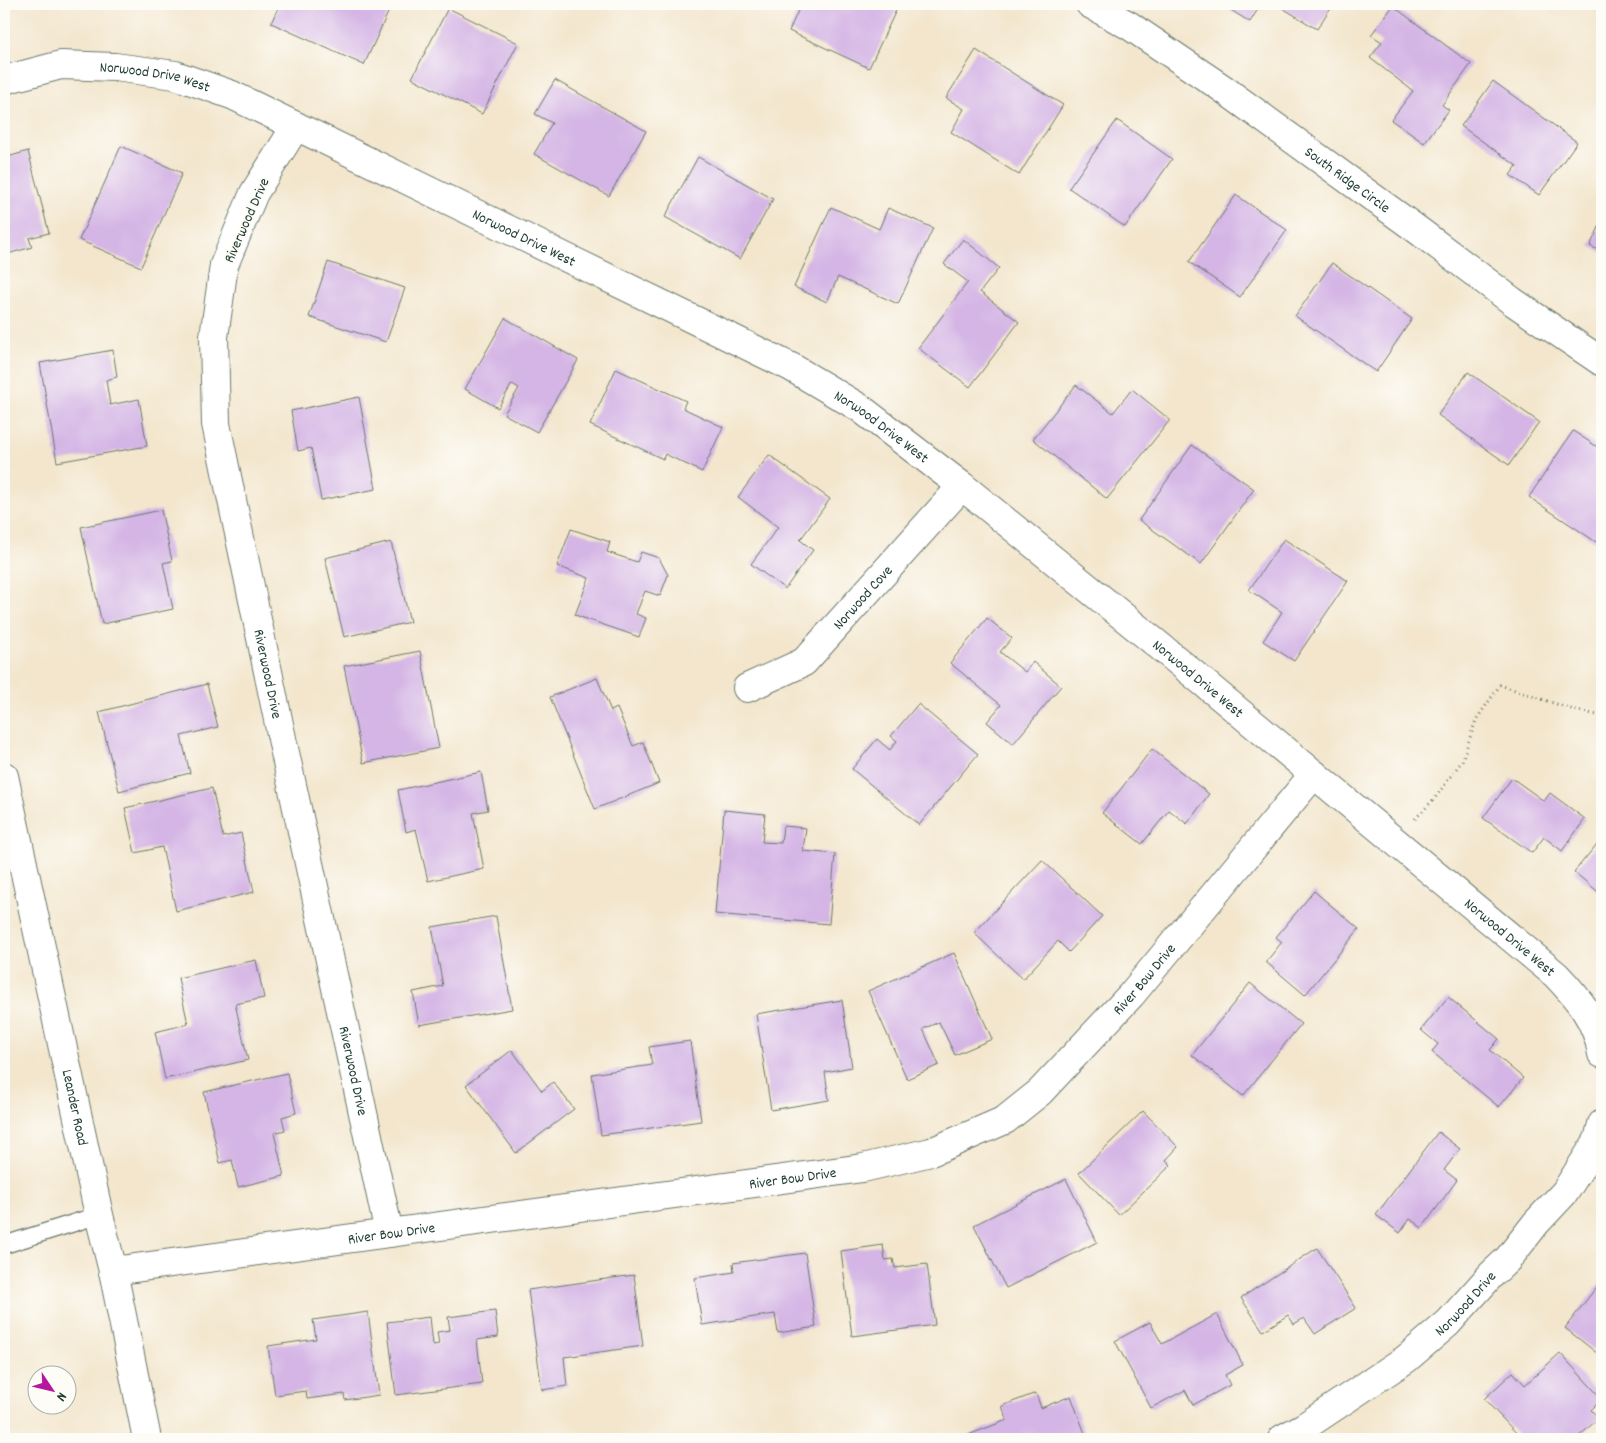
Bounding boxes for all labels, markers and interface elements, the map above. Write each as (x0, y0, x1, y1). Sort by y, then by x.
street label: Norwood Drive West (99, 57, 213, 100)
street label: South Ridge Circle (1299, 142, 1394, 220)
street label: Riverwood Drive (219, 174, 277, 267)
street label: Norwood Drive West (468, 204, 579, 274)
street label: Norwood Drive West (829, 386, 933, 470)
street label: Norwood Cove (829, 561, 899, 636)
street label: Riverwood Drive (246, 627, 287, 721)
street label: Norwood Drive West (1147, 635, 1248, 725)
street label: Norwood Drive West (1458, 894, 1560, 983)
street label: River Bow Drive (1109, 939, 1182, 1021)
street label: Riverwood Drive (332, 1024, 372, 1118)
street label: Leander Road (55, 1068, 93, 1148)
street label: River Bow Drive (748, 1163, 838, 1197)
street label: River Bow Drive (347, 1218, 437, 1252)
street label: Norwood Drive (1431, 1267, 1503, 1343)
north arrow (28, 1366, 78, 1416)
text: N (51, 1388, 71, 1405)

